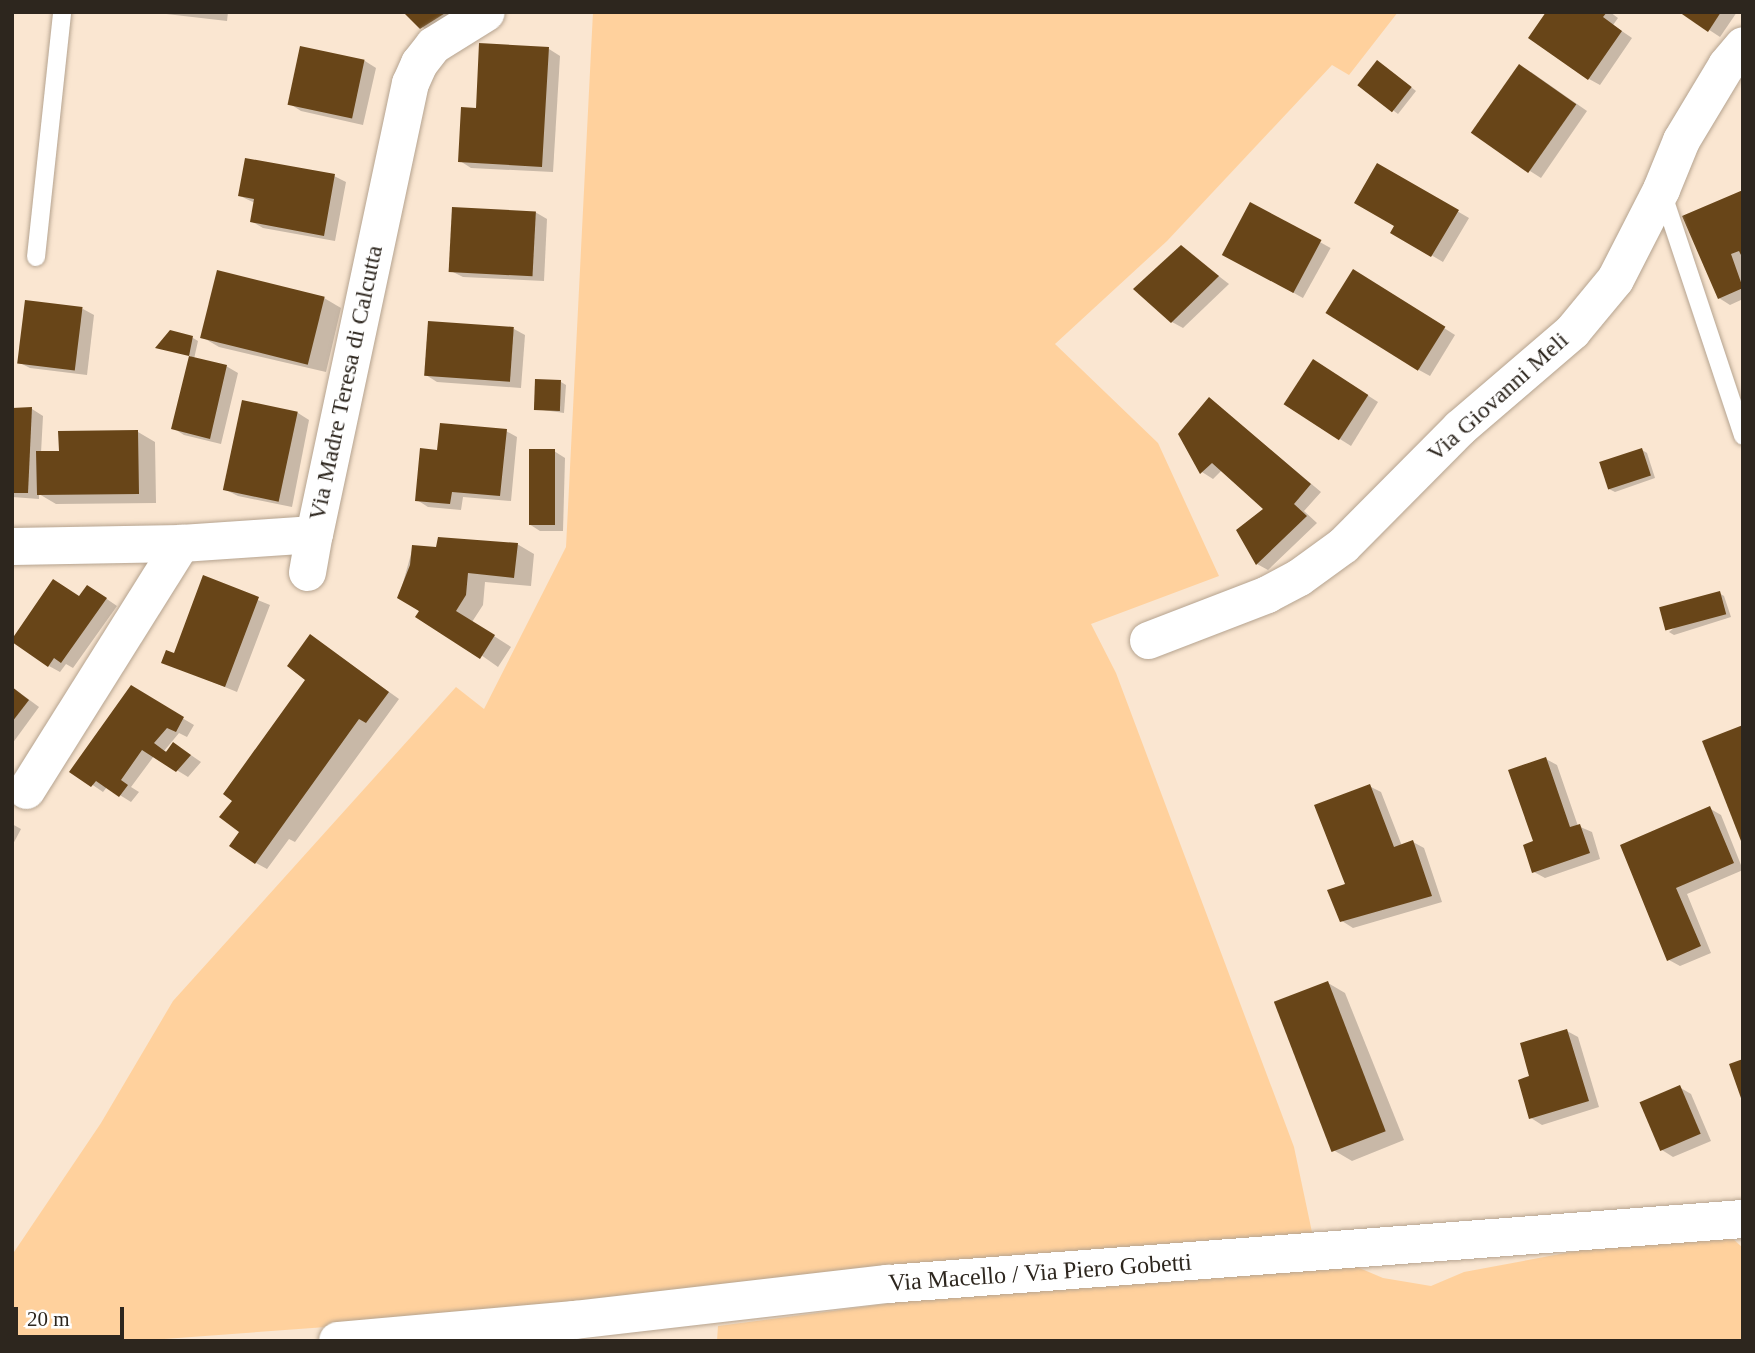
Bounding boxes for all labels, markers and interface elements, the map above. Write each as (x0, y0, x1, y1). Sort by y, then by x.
street label: Via Madre Teresa di Calcutta (303, 243, 389, 523)
street label: Via Giovanni Meli (1422, 326, 1574, 468)
street label: Via Macello / Via Piero Gobetti (887, 1248, 1193, 1298)
scale bar (18, 1294, 128, 1338)
text: 20 m (27, 1307, 70, 1331)

